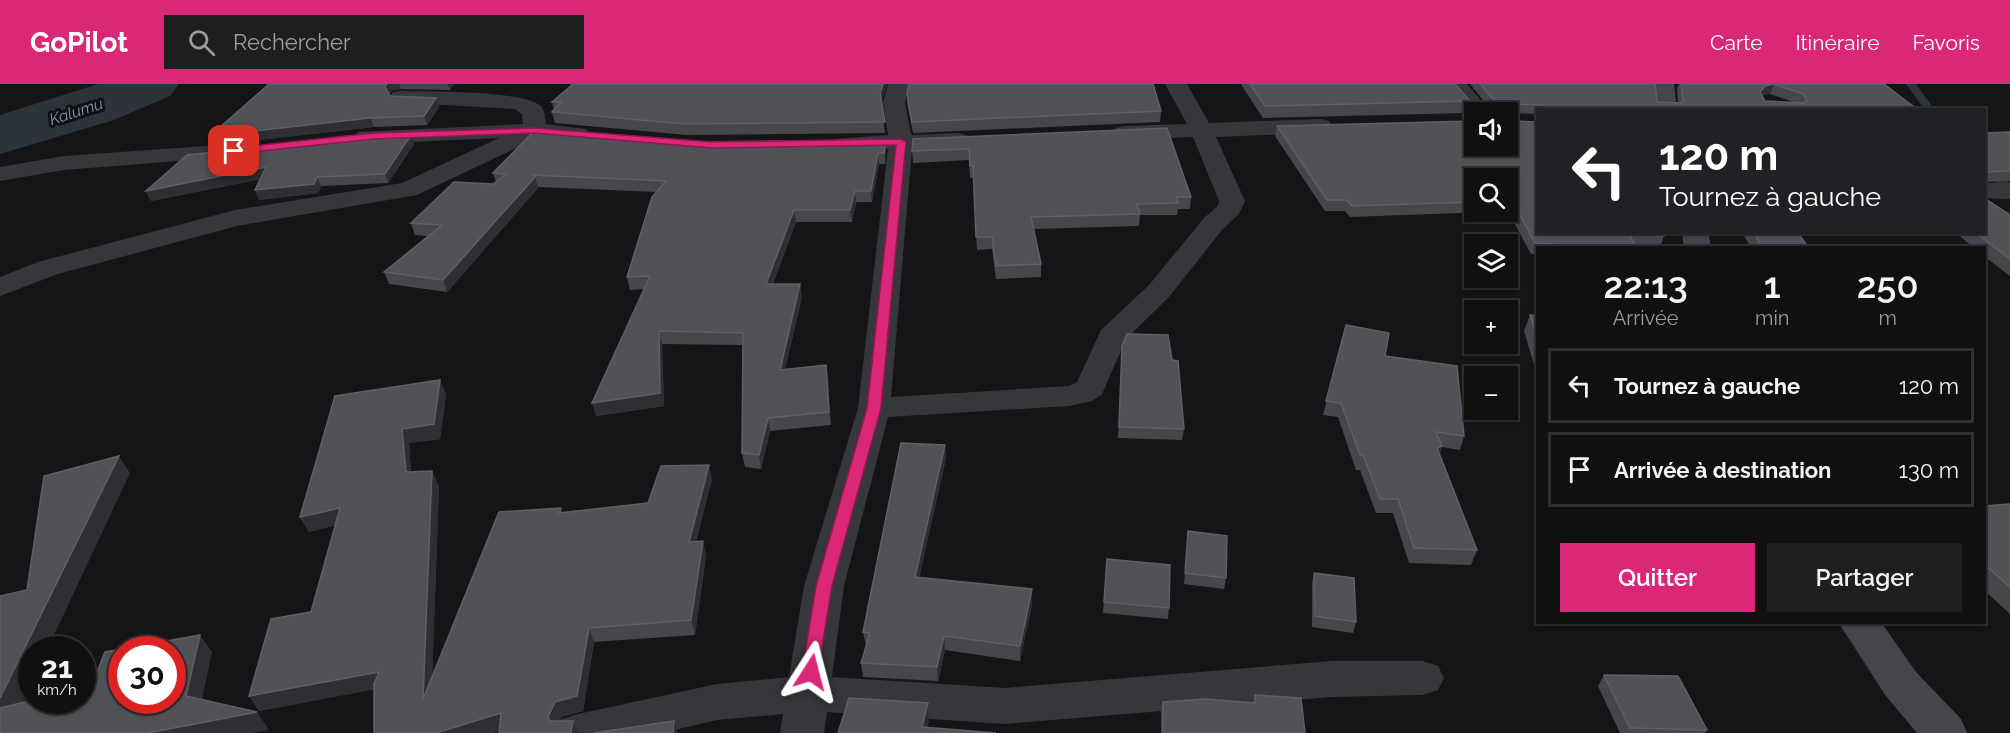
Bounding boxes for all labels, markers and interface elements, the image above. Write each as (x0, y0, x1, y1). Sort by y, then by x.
search box (164, 15, 584, 69)
text: GoPilot (30, 26, 128, 59)
icon: search (185, 26, 218, 59)
text: Rechercher (233, 29, 351, 55)
text: Carte (1710, 30, 1762, 55)
text: Itinéraire (1795, 30, 1879, 55)
text: Favoris (1912, 30, 1980, 55)
water label: Kalumu (47, 94, 105, 129)
map controls (1464, 102, 1518, 420)
button: sound (1464, 102, 1518, 156)
pin (208, 125, 259, 176)
text: 120 m (1659, 131, 1778, 180)
icon: left (1560, 132, 1638, 210)
icon: arrive (217, 134, 250, 167)
button: search (1464, 168, 1518, 222)
text: Tournez à gauche (1659, 181, 1881, 212)
button: layers (1464, 234, 1518, 288)
text: 22:13 (1603, 264, 1688, 306)
text: 1 (1764, 264, 1781, 306)
text: 250 (1857, 264, 1919, 306)
button: + (1464, 300, 1518, 354)
text: Arrivée (1613, 306, 1678, 330)
text: min (1755, 306, 1789, 330)
text: m (1879, 306, 1897, 330)
button: − (1464, 366, 1518, 420)
icon: left (1563, 369, 1596, 402)
text: Tournez à gauche (1614, 373, 1800, 399)
text: 120 m (1899, 373, 1959, 399)
icon: arrive (1563, 453, 1596, 486)
text: Arrivée à destination (1614, 457, 1831, 483)
text: 130 m (1899, 457, 1959, 483)
button: Quitter (1560, 543, 1755, 612)
button: Partager (1767, 543, 1962, 612)
speed limit sign: 30 (108, 636, 186, 714)
position arrow (779, 640, 843, 704)
text: 21 (41, 650, 73, 685)
text: km/h (37, 681, 77, 699)

